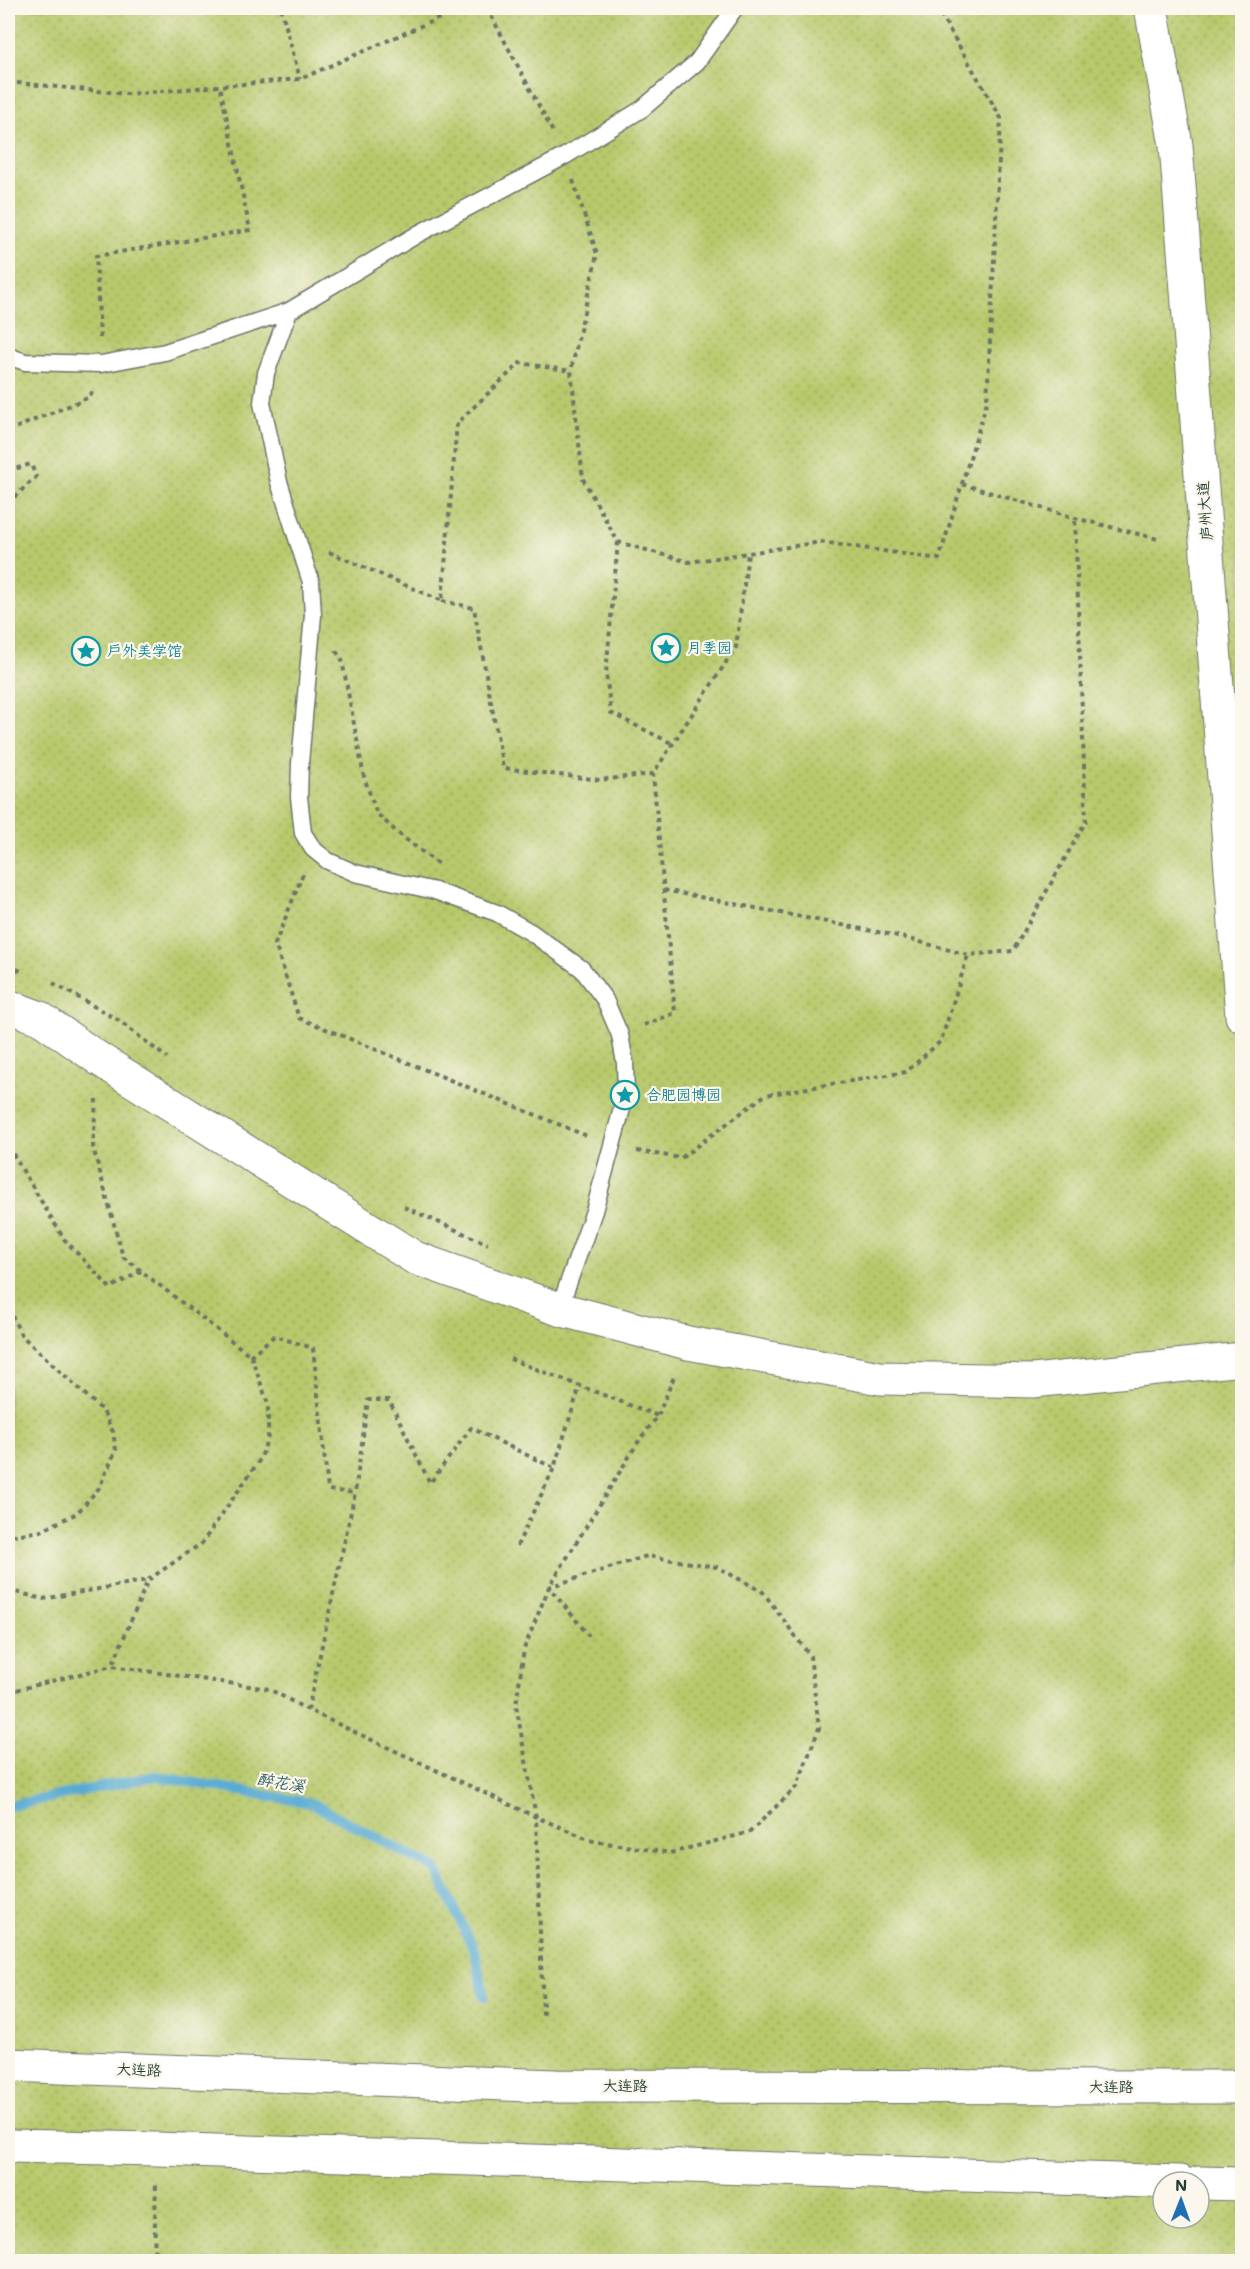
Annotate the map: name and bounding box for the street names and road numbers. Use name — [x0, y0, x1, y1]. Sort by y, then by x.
street label: 庐州大道 — [1192, 480, 1216, 542]
street label: 大连路 — [116, 2058, 162, 2080]
street label: 大连路 — [602, 2075, 648, 2095]
street label: 大连路 — [1088, 2076, 1134, 2096]

